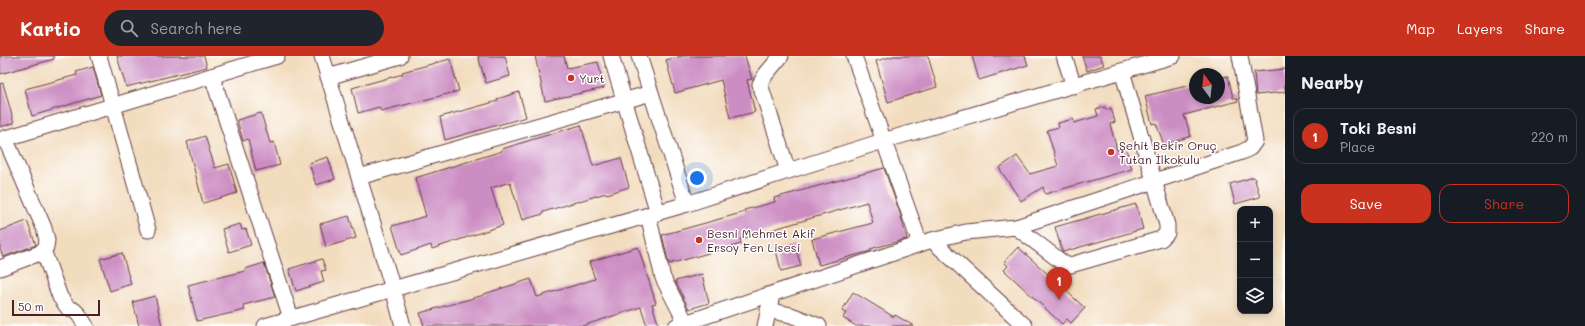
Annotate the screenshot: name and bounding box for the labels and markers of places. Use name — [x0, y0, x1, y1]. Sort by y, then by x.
place label: Yurt — [579, 70, 605, 86]
marker: Yurt — [566, 73, 576, 83]
place label: Şehit Bekir Oruç Tutan İlkokulu — [1119, 137, 1217, 167]
marker: Şehit Bekir Oruç Tutan İlkokulu — [1106, 147, 1116, 157]
place label: Besni Mehmet Akif Ersoy Fen Lisesi — [707, 225, 815, 255]
marker: Besni Mehmet Akif Ersoy Fen Lisesi — [694, 235, 704, 245]
pin: 1 — [1046, 267, 1072, 300]

